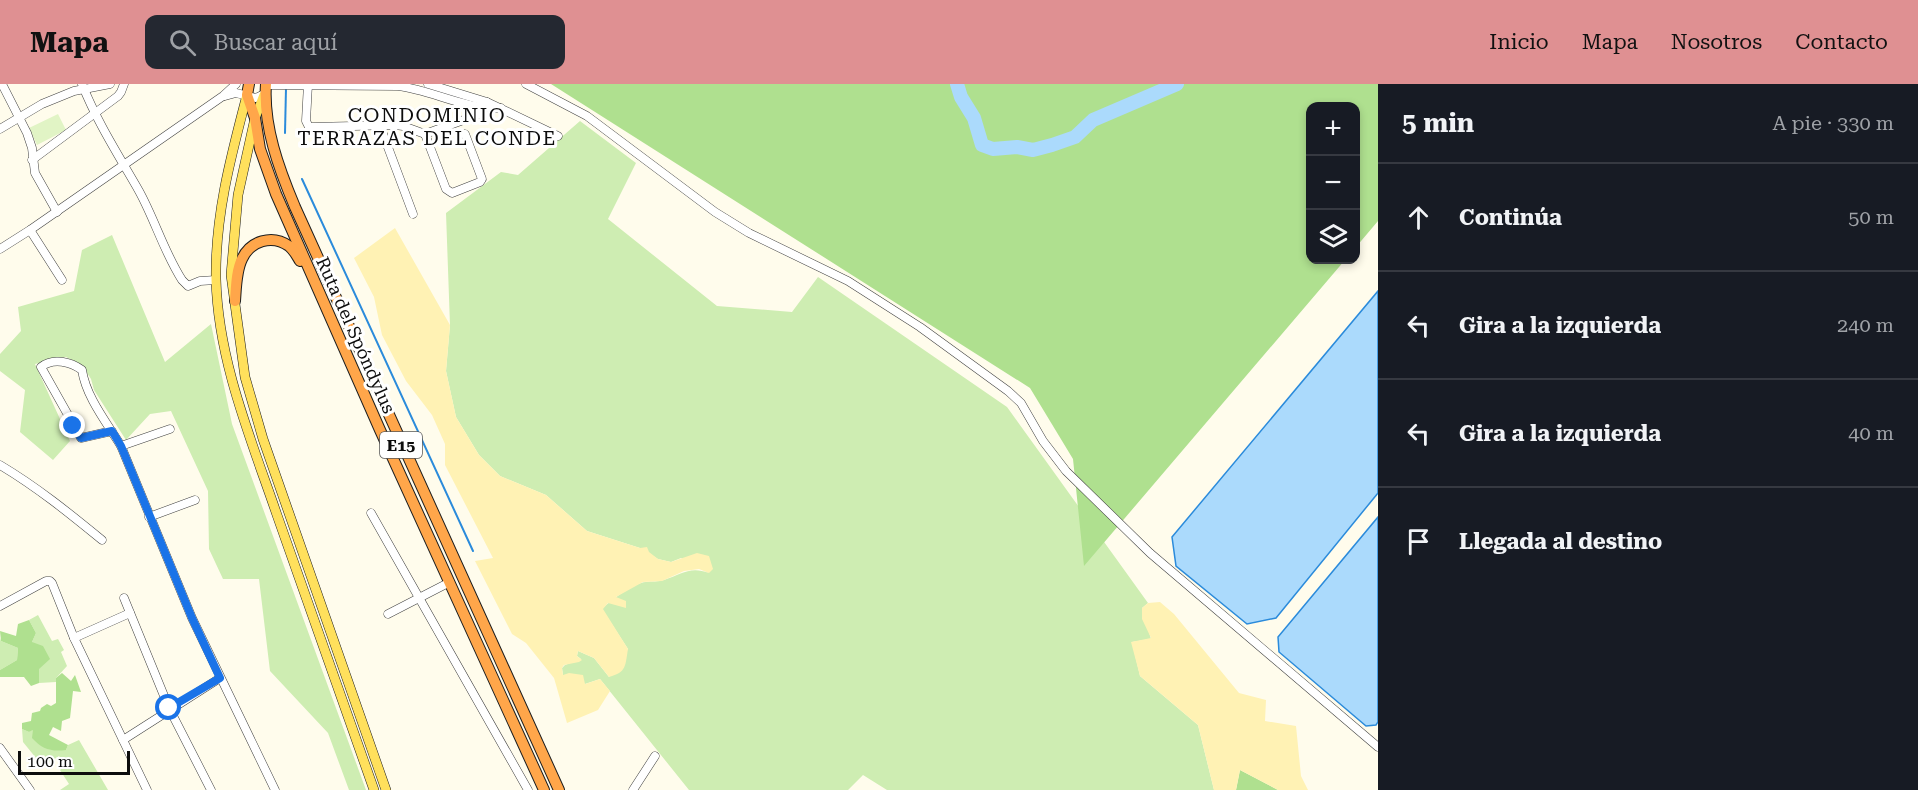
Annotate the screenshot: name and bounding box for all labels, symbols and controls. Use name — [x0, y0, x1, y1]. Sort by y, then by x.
search box — [145, 15, 565, 69]
text: Mapa — [30, 26, 109, 59]
icon: search — [166, 26, 199, 59]
text: Buscar aquí — [214, 30, 338, 55]
text: Inicio — [1489, 30, 1549, 54]
text: Mapa — [1582, 30, 1638, 54]
text: Nosotros — [1671, 30, 1762, 54]
text: Contacto — [1795, 30, 1888, 54]
map controls — [1306, 102, 1360, 264]
button: + — [1306, 102, 1360, 156]
district label: CONDOMINIO TERRAZAS DEL CONDE — [297, 103, 557, 150]
text: 5 min — [1402, 108, 1474, 138]
text: A pie · 330 m — [1772, 111, 1894, 135]
button: − — [1306, 156, 1360, 210]
icon: ahead — [1402, 201, 1435, 234]
text: Continúa — [1459, 205, 1562, 230]
text: 50 m — [1848, 205, 1894, 229]
button: layers — [1306, 210, 1360, 264]
street label: Ruta del Spóndylus — [312, 254, 400, 416]
icon: left — [1402, 309, 1435, 342]
text: Gira a la izquierda — [1459, 313, 1661, 338]
text: 240 m — [1837, 313, 1894, 337]
route end — [59, 412, 85, 438]
icon: left — [1402, 417, 1435, 450]
text: Gira a la izquierda — [1459, 421, 1661, 446]
text: 40 m — [1848, 421, 1894, 445]
road number: E15 — [380, 432, 422, 458]
icon: arrive — [1402, 525, 1435, 558]
text: Llegada al destino — [1459, 529, 1662, 554]
route start — [155, 694, 181, 720]
scale bar — [18, 748, 130, 776]
text: 100 m — [27, 752, 73, 771]

